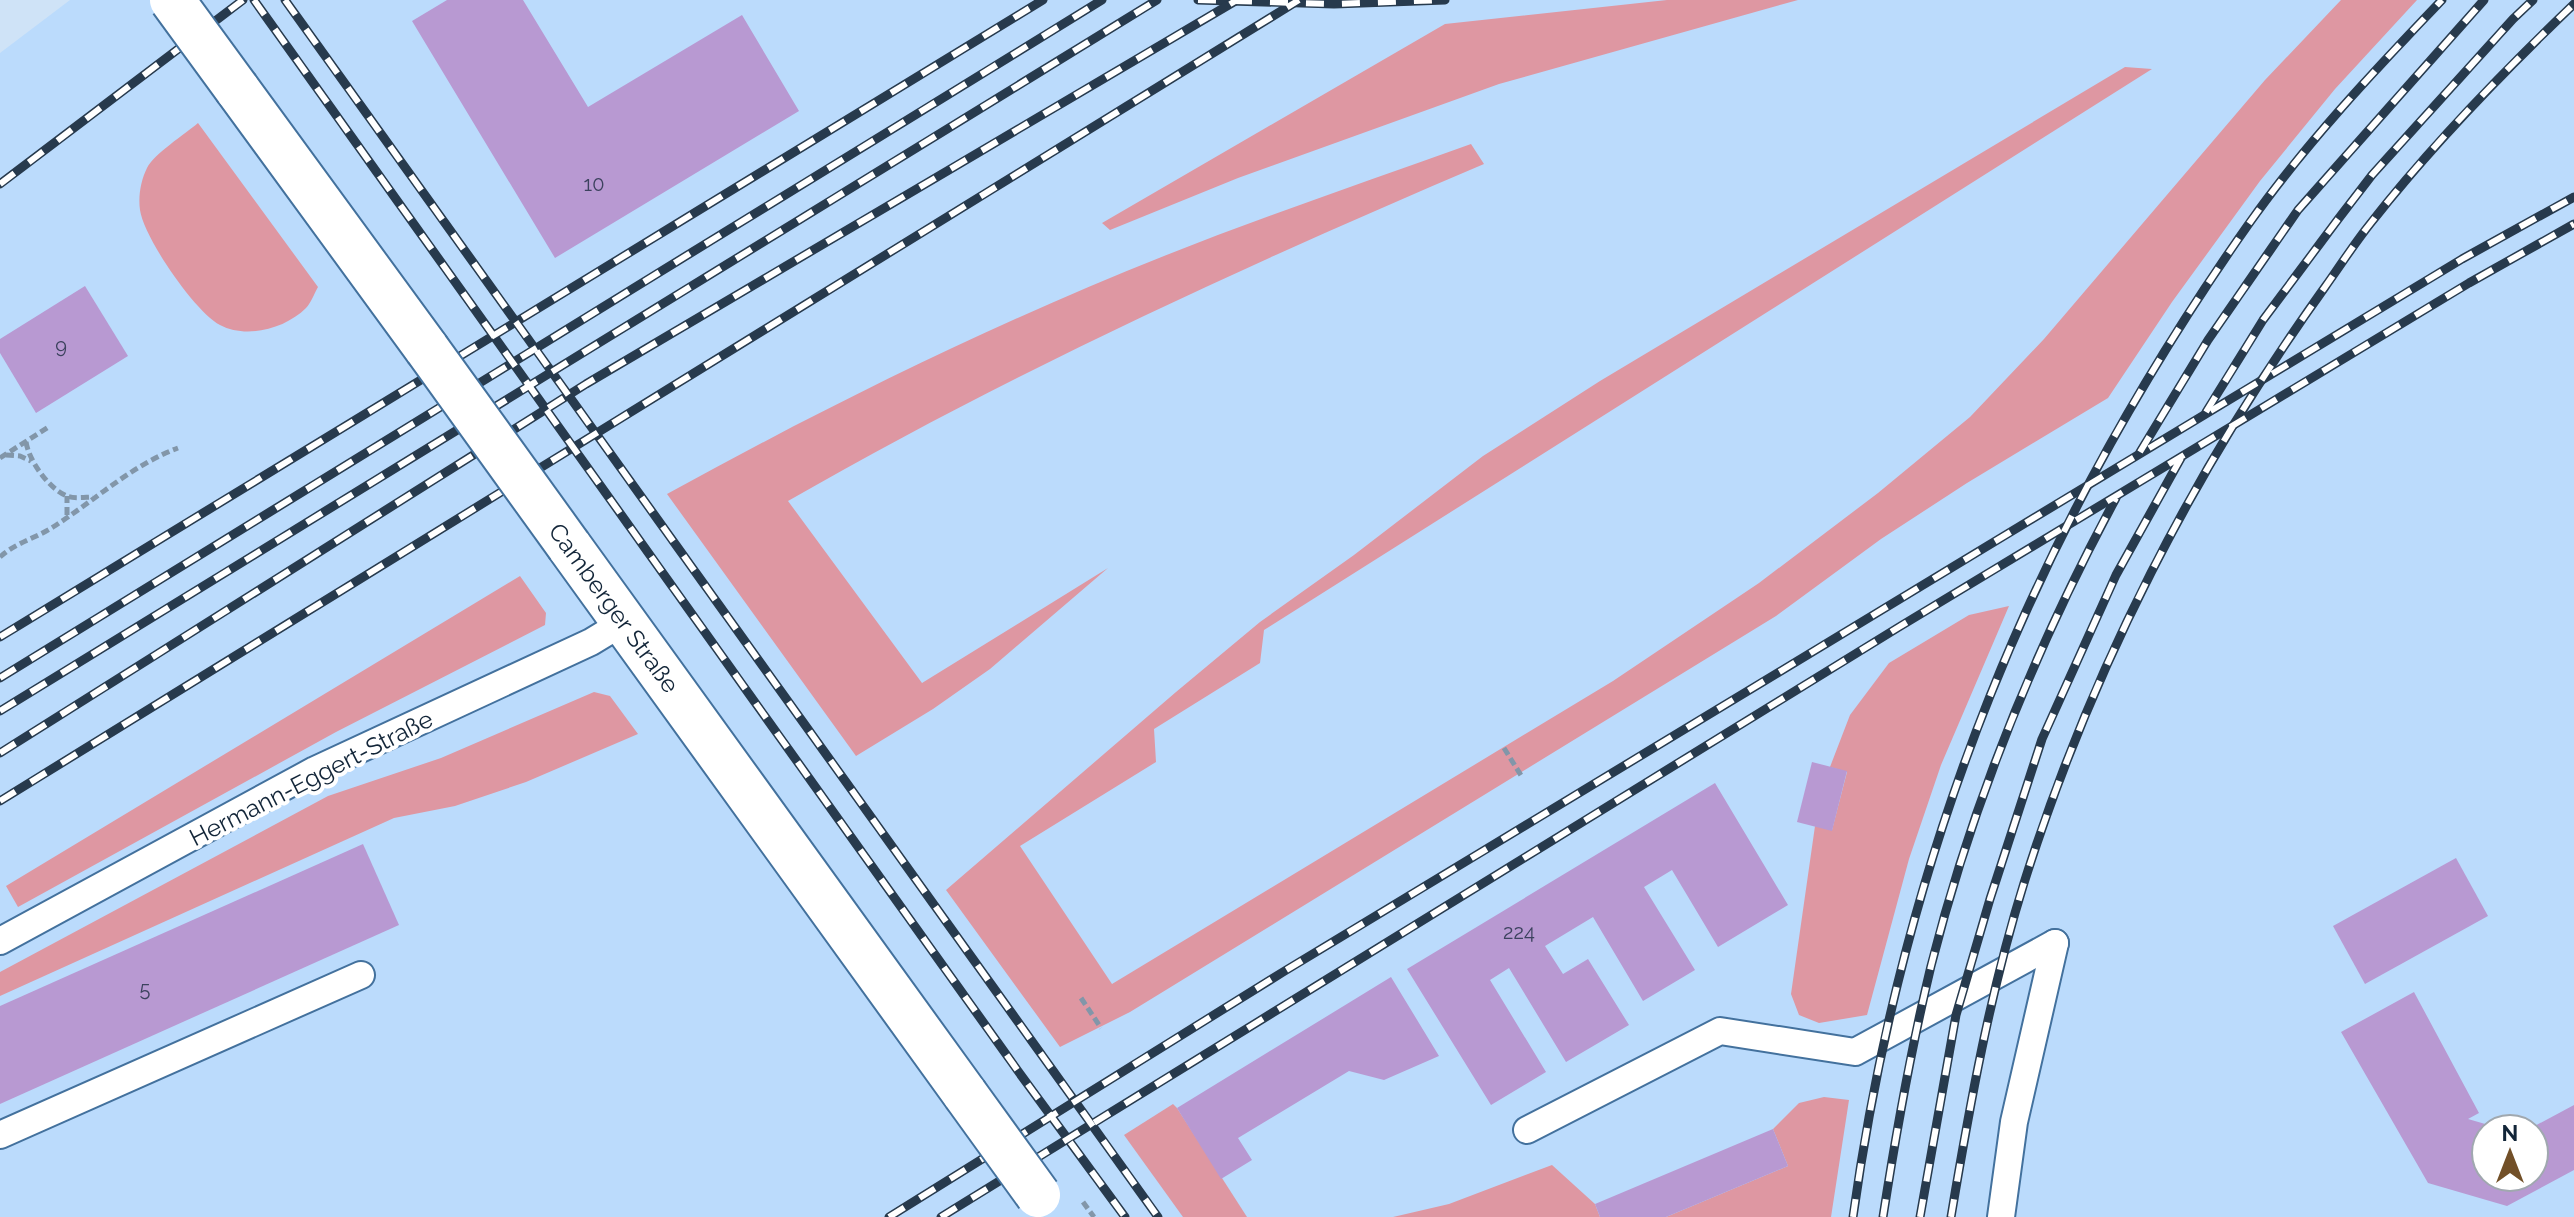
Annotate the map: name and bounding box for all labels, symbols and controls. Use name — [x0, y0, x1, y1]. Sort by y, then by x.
house number: 10 — [584, 172, 604, 196]
house number: 9 — [55, 334, 67, 358]
street label: Camberger Straße — [543, 518, 685, 698]
street label: Hermann-Eggert-Straße — [185, 704, 437, 852]
house number: 224 — [1503, 920, 1535, 944]
house number: 5 — [140, 977, 151, 1001]
north arrow — [2470, 1113, 2550, 1193]
text: N — [2502, 1120, 2518, 1146]

